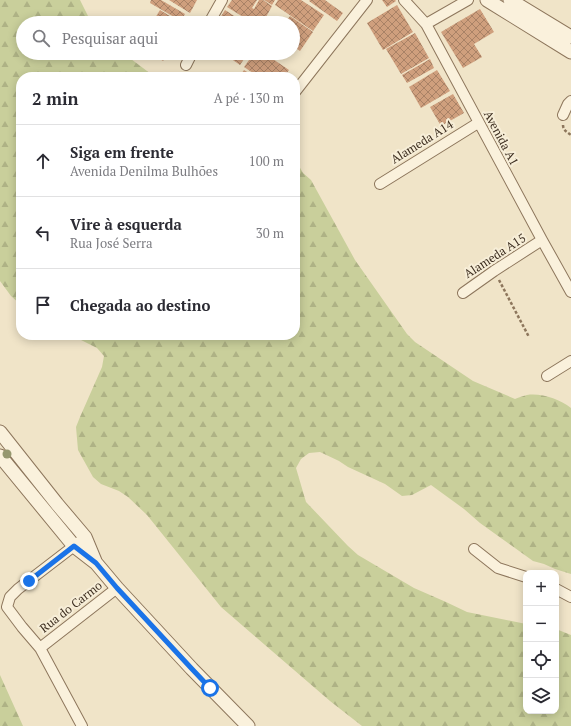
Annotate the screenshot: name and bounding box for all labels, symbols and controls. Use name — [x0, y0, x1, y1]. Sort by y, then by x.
search box — [16, 16, 300, 60]
icon: search — [30, 27, 52, 49]
text: Pesquisar aqui — [62, 28, 158, 48]
text: 2 min — [32, 87, 79, 110]
text: A pé · 130 m — [214, 89, 284, 107]
street label: Avenida A1 — [481, 108, 522, 168]
street label: Alameda A14 — [388, 116, 456, 167]
text: Siga em frente — [70, 142, 174, 162]
icon: ahead — [32, 150, 54, 172]
text: 100 m — [249, 152, 284, 170]
text: Avenida Denilma Bulhões — [70, 162, 218, 180]
text: Vire à esquerda — [70, 214, 182, 234]
icon: left — [32, 222, 54, 244]
text: 30 m — [256, 224, 284, 242]
street label: Alameda A15 — [461, 230, 528, 281]
text: Rua José Serra — [70, 234, 152, 252]
icon: arrive — [32, 294, 54, 316]
text: Chegada ao destino — [70, 295, 210, 315]
map controls — [523, 570, 559, 714]
button: + — [523, 570, 559, 606]
route end — [20, 572, 38, 590]
street label: Rua do Carmo — [36, 577, 105, 636]
button: − — [523, 606, 559, 642]
button: locate — [523, 642, 559, 678]
button: layers — [523, 678, 559, 714]
route start — [201, 679, 219, 697]

